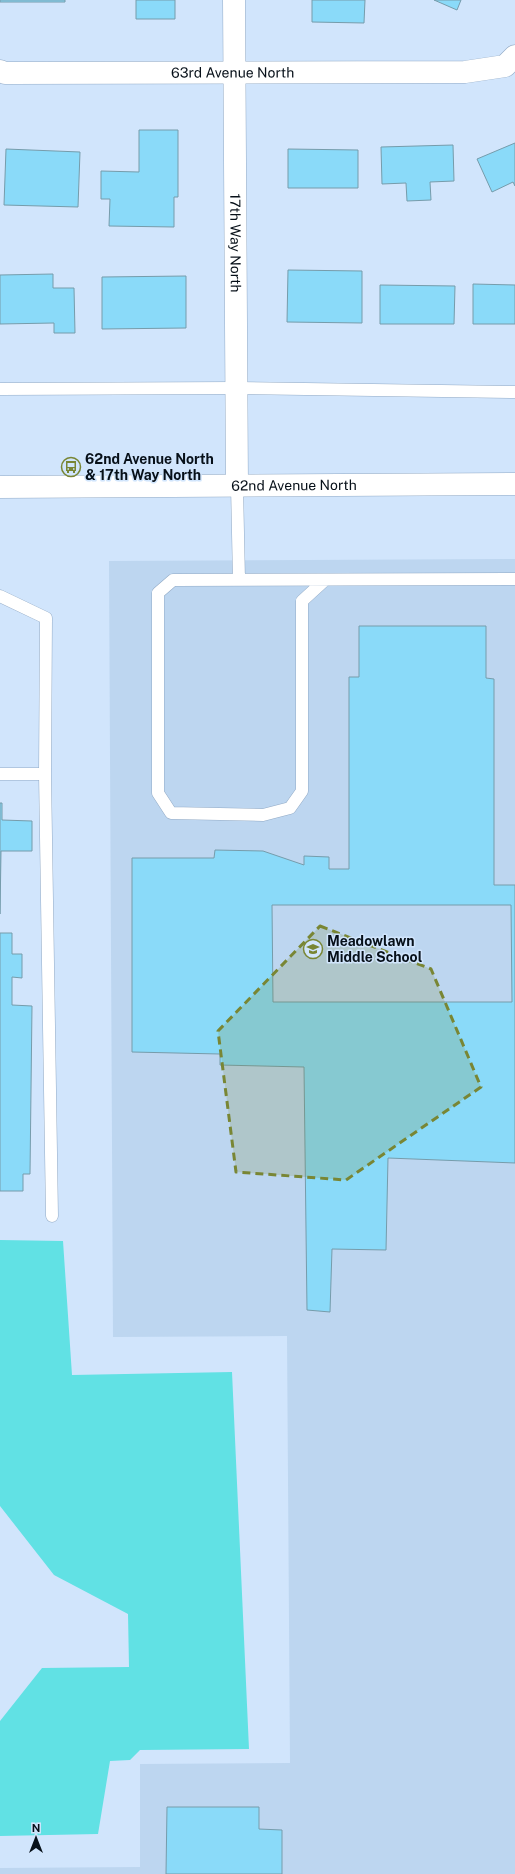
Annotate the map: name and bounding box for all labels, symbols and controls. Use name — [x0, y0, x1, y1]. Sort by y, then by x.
street label: 63rd Avenue North — [171, 64, 294, 81]
street label: 17th Way North — [227, 193, 244, 293]
place label: 62nd Avenue North & 17th Way North — [85, 451, 214, 483]
bus stop icon: 62nd Avenue North & 17th Way North — [60, 456, 82, 478]
street label: 62nd Avenue North — [231, 477, 357, 494]
place label: Meadowlawn Middle School — [327, 933, 423, 965]
school or university icon: Meadowlawn Middle School — [302, 938, 324, 960]
north arrow — [16, 1818, 56, 1858]
text: N — [32, 1822, 40, 1834]

